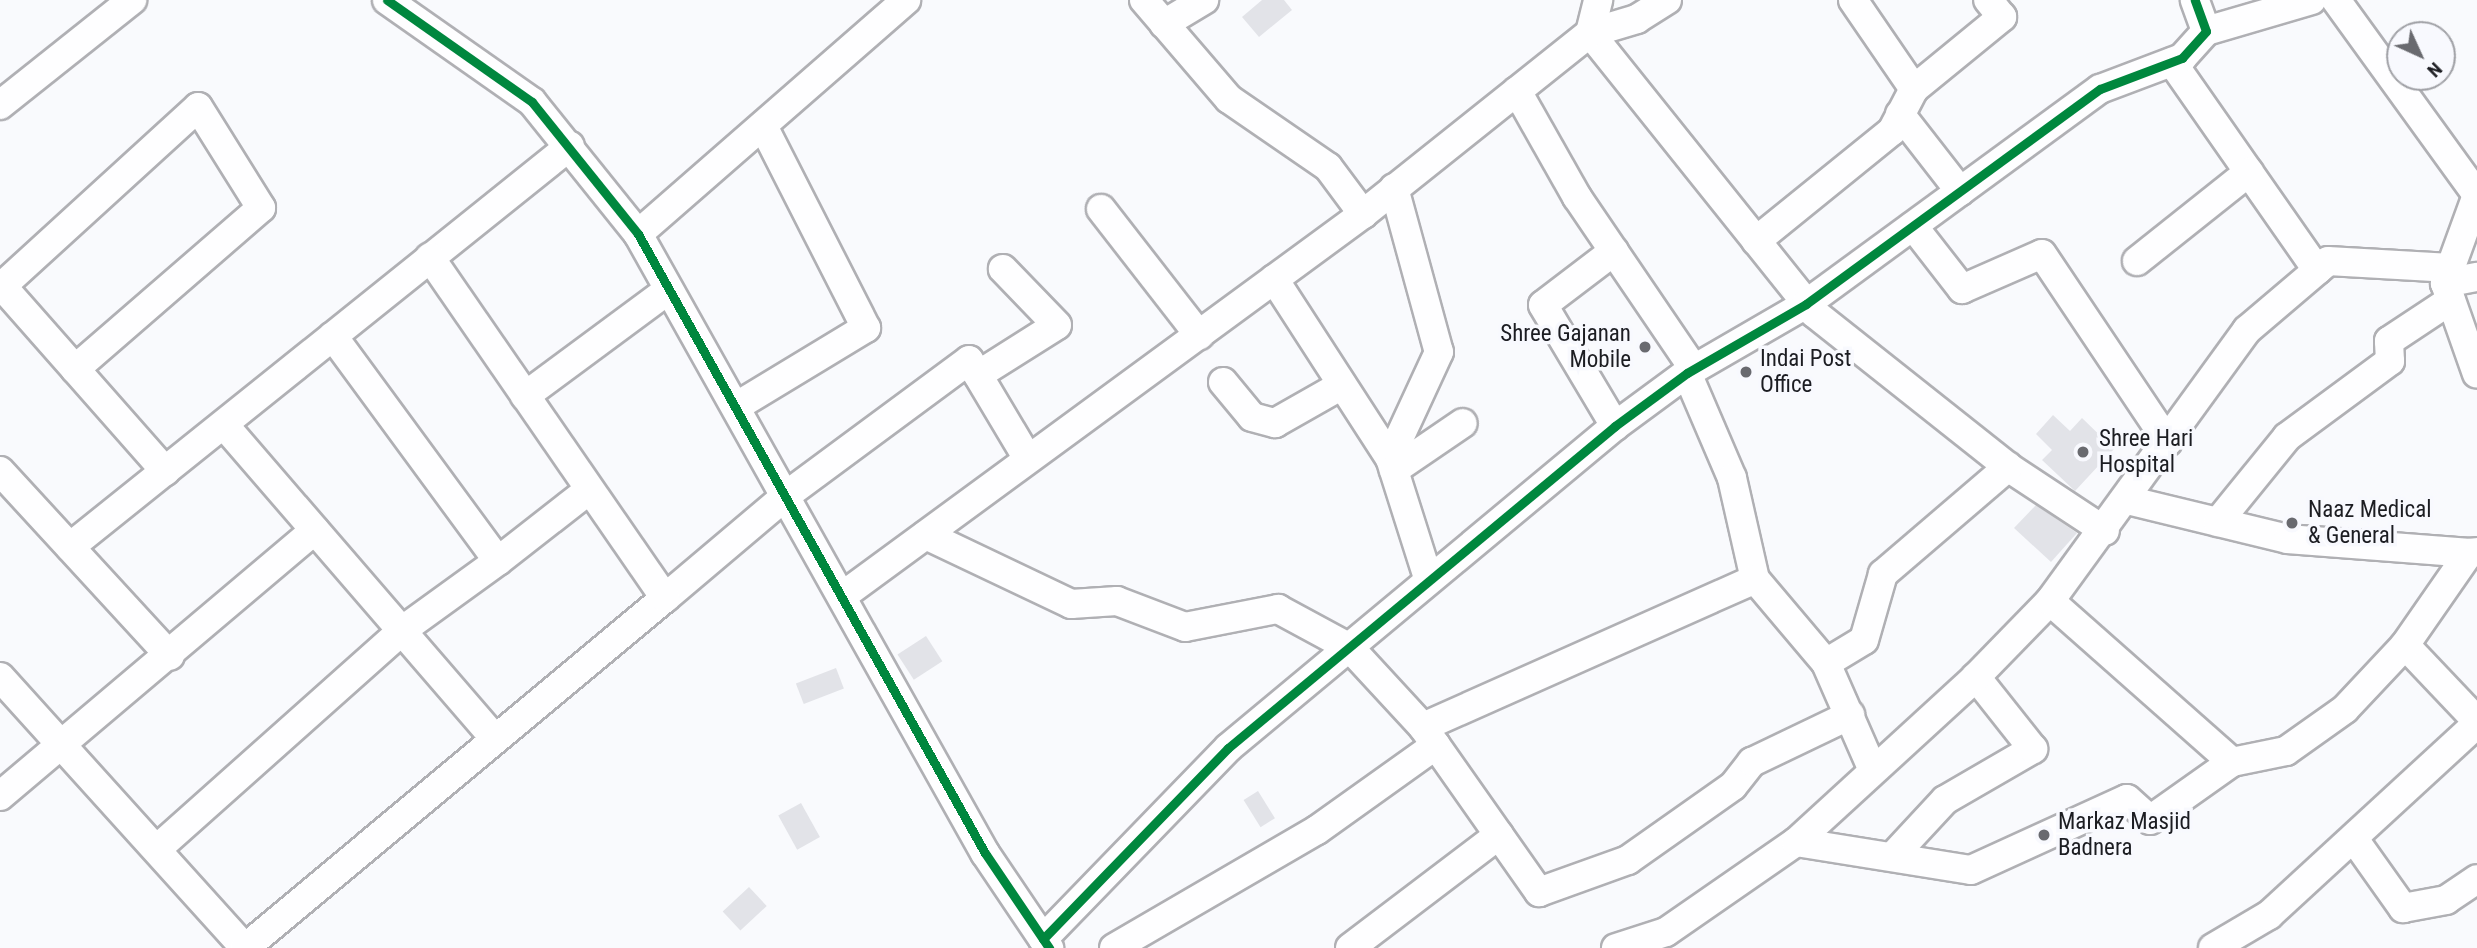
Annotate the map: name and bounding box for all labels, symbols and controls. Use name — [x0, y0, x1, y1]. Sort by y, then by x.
north arrow — [2386, 21, 2456, 91]
text: N — [2423, 58, 2447, 82]
place label: Shree Gajanan Mobile — [1500, 320, 1631, 374]
marker: Shree Gajanan Mobile — [1637, 339, 1653, 355]
place label: Indai Post Office — [1760, 345, 1851, 399]
marker: Indai Post Office — [1738, 364, 1754, 380]
place label: Shree Hari Hospital — [2099, 425, 2193, 479]
marker: Shree Hari Hospital — [2073, 442, 2093, 462]
place label: Naaz Medical & General — [2308, 496, 2431, 550]
marker: Naaz Medical & General — [2282, 513, 2302, 533]
place label: Markaz Masjid Badnera — [2058, 808, 2191, 862]
marker: Markaz Masjid Badnera — [2036, 827, 2052, 843]

